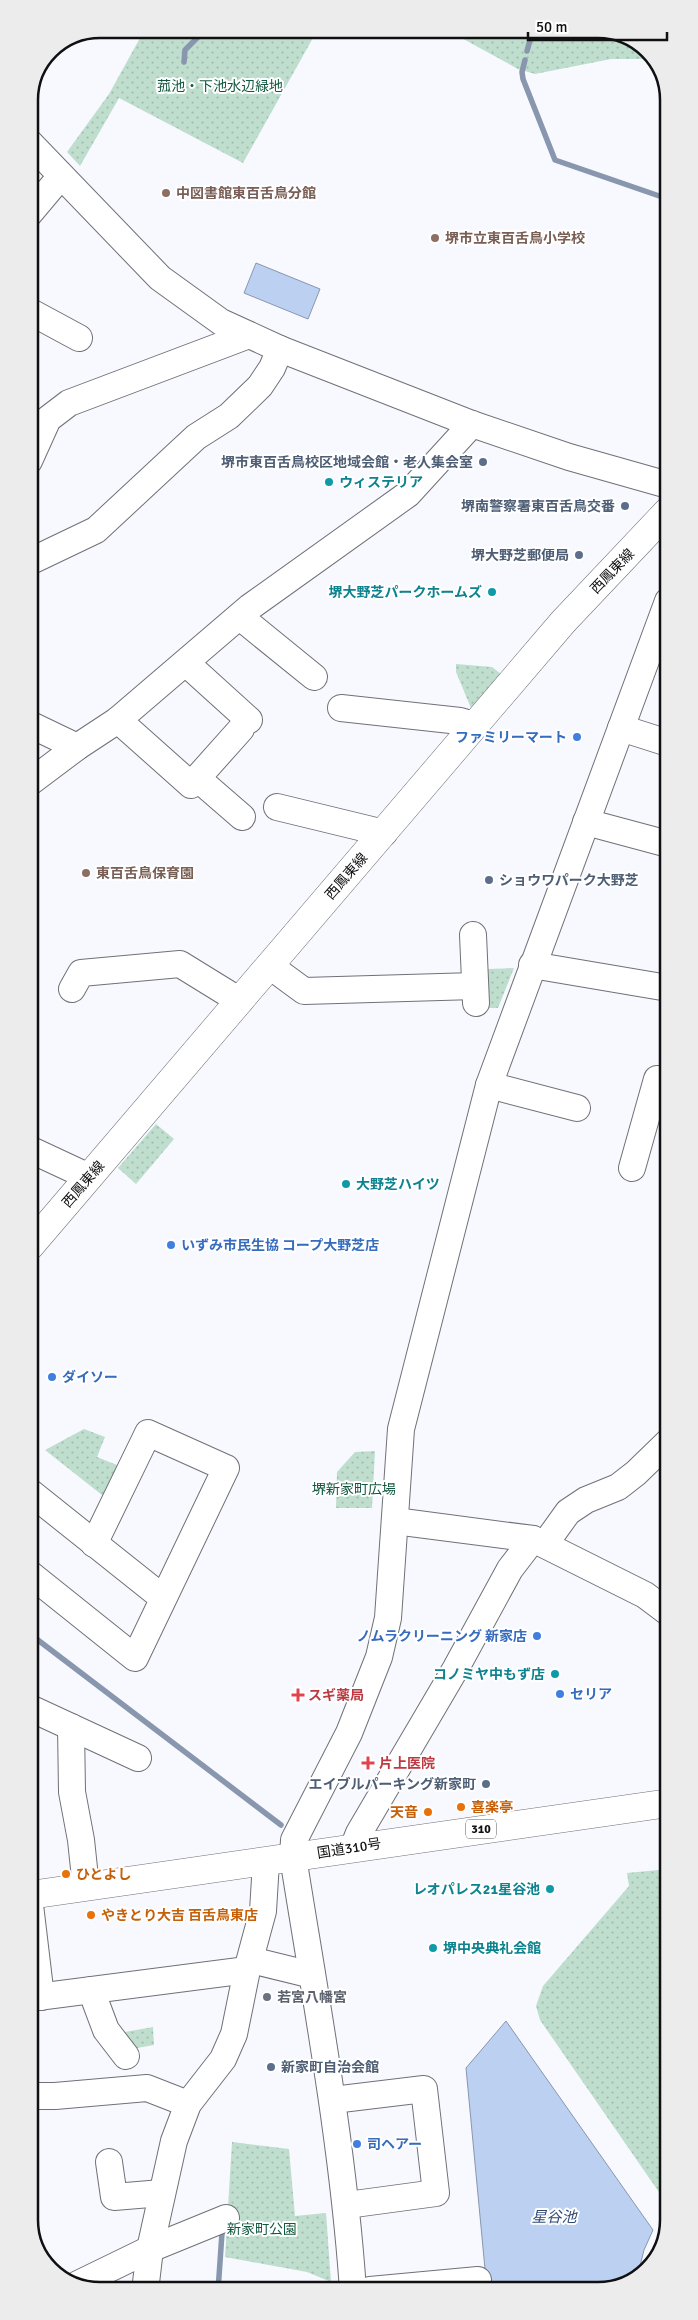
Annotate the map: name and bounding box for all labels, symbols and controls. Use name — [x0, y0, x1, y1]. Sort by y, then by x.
scale bar — [528, 10, 667, 42]
text: 50 m — [536, 18, 567, 36]
park label: 菰池・下池水辺緑地 — [157, 78, 283, 95]
place label: 中図書館東百舌鳥分館 — [176, 185, 316, 202]
marker: 中図書館東百舌鳥分館 — [160, 187, 172, 199]
place label: 堺市立東百舌鳥小学校 — [445, 230, 585, 247]
marker: 堺市立東百舌鳥小学校 — [429, 232, 441, 244]
place label: 堺市東百舌鳥校区地域会館・老人集会室 — [221, 454, 473, 471]
marker: 堺市東百舌鳥校区地域会館・老人集会室 — [477, 456, 489, 468]
place label: ウィステリア — [339, 474, 423, 491]
marker: ウィステリア — [323, 476, 335, 488]
place label: 堺南警察署東百舌鳥交番 — [461, 498, 615, 515]
marker: 堺南警察署東百舌鳥交番 — [619, 500, 631, 512]
street label: 西鳳東線 — [587, 545, 638, 597]
place label: 堺大野芝郵便局 — [471, 547, 569, 564]
marker: 堺大野芝郵便局 — [573, 549, 585, 561]
place label: 堺大野芝パークホームズ — [328, 584, 482, 601]
marker: 堺大野芝パークホームズ — [486, 586, 498, 598]
place label: ファミリーマート — [455, 729, 567, 746]
marker: ファミリーマート — [571, 731, 583, 743]
street label: 西鳳東線 — [322, 850, 371, 903]
place label: 東百舌鳥保育園 — [96, 865, 194, 882]
marker: 東百舌鳥保育園 — [80, 867, 92, 879]
place label: ショウワパーク大野芝 — [499, 872, 639, 889]
marker: ショウワパーク大野芝 — [483, 874, 495, 886]
street label: 西鳳東線 — [59, 1158, 108, 1211]
place label: 大野芝ハイツ — [356, 1176, 440, 1193]
marker: 大野芝ハイツ — [340, 1178, 352, 1190]
place label: いずみ市民生協 コープ大野芝店 — [181, 1237, 379, 1254]
marker: いずみ市民生協 コープ大野芝店 — [165, 1239, 177, 1251]
place label: ダイソー — [62, 1369, 118, 1386]
marker: ダイソー — [46, 1371, 58, 1383]
park label: 堺新家町広場 — [312, 1481, 396, 1498]
place label: ノムラクリーニング 新家店 — [357, 1628, 527, 1645]
marker: ノムラクリーニング 新家店 — [531, 1630, 543, 1642]
place label: コノミヤ中もず店 — [433, 1666, 545, 1683]
marker: コノミヤ中もず店 — [549, 1668, 561, 1680]
place label: セリア — [570, 1686, 612, 1703]
place label: スギ薬局 — [308, 1687, 364, 1704]
marker: セリア — [554, 1688, 566, 1700]
marker: スギ薬局 — [292, 1689, 304, 1701]
place label: 片上医院 — [379, 1755, 435, 1772]
marker: 片上医院 — [361, 1756, 375, 1770]
place label: エイブルパーキング新家町 — [308, 1776, 476, 1793]
marker: エイブルパーキング新家町 — [480, 1778, 492, 1790]
place label: 喜楽亭 — [471, 1799, 513, 1816]
marker: 喜楽亭 — [455, 1801, 467, 1813]
place label: 天音 — [390, 1804, 418, 1821]
marker: 天音 — [422, 1806, 434, 1818]
road number: 310 — [466, 1820, 496, 1838]
street label: 国道310号 — [316, 1835, 382, 1862]
place label: ひとよし — [76, 1866, 132, 1883]
marker: ひとよし — [60, 1868, 72, 1880]
place label: レオパレス21星谷池 — [413, 1881, 540, 1898]
marker: レオパレス21星谷池 — [544, 1883, 556, 1895]
place label: やきとり大吉 百舌鳥東店 — [101, 1907, 258, 1924]
marker: やきとり大吉 百舌鳥東店 — [85, 1909, 97, 1921]
place label: 堺中央典礼会館 — [443, 1940, 541, 1957]
marker: 堺中央典礼会館 — [427, 1942, 439, 1954]
place label: 若宮八幡宮 — [277, 1989, 347, 2006]
marker: 若宮八幡宮 — [261, 1991, 273, 2003]
place label: 新家町自治会館 — [281, 2059, 379, 2076]
marker: 新家町自治会館 — [265, 2061, 277, 2073]
place label: 司ヘアー — [367, 2136, 422, 2153]
marker: 司ヘアー — [351, 2138, 363, 2150]
water label: 星谷池 — [531, 2208, 578, 2226]
park label: 新家町公園 — [227, 2221, 297, 2238]

